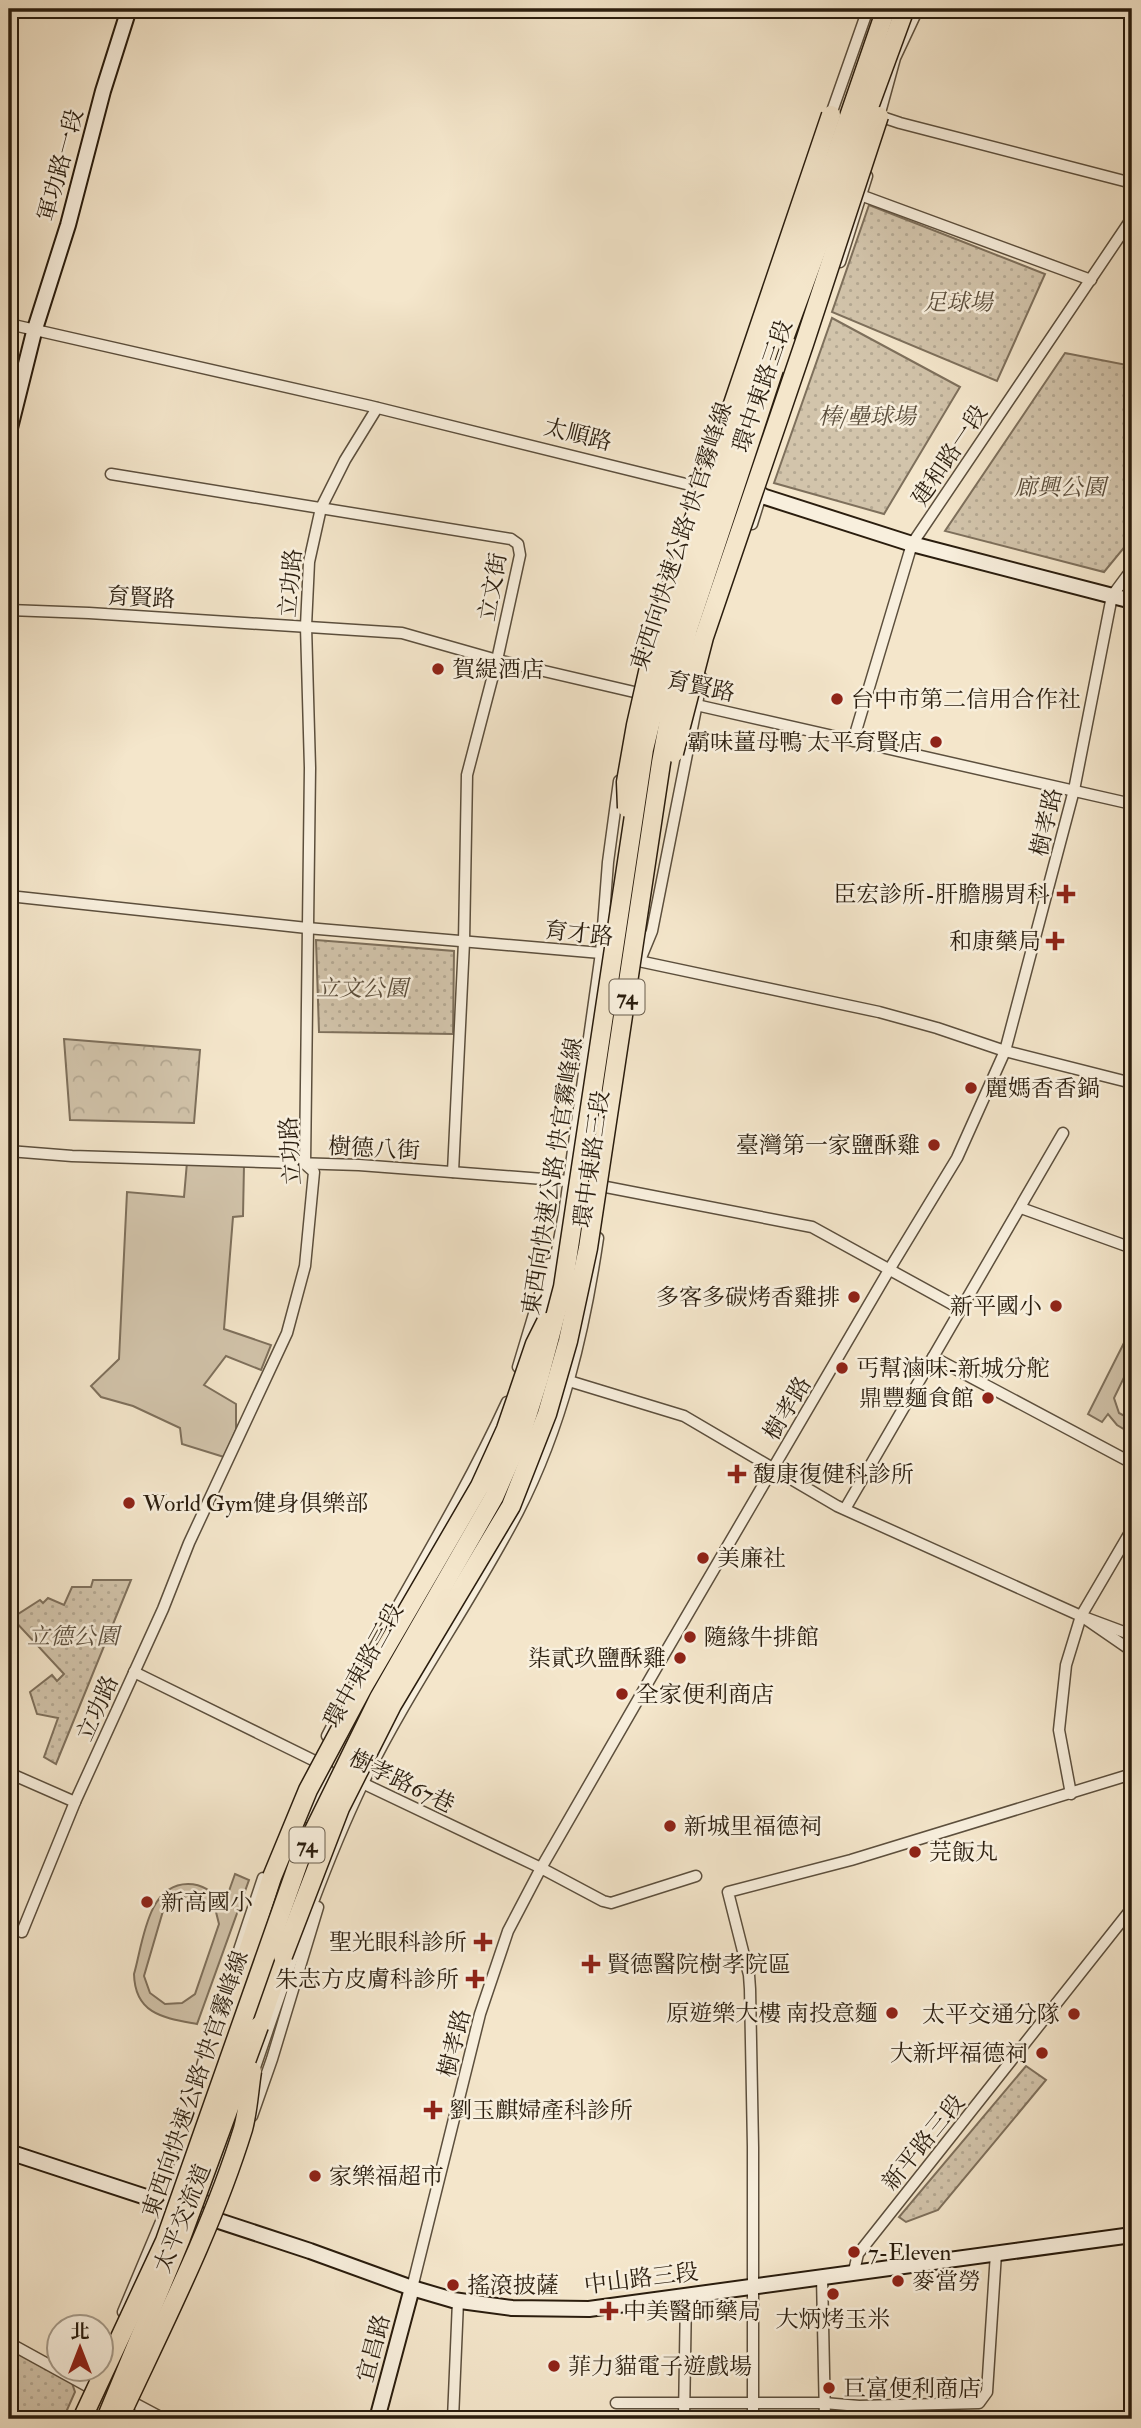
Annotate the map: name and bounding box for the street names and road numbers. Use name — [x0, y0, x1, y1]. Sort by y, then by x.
street label: 軍功路一段 — [32, 106, 89, 224]
street label: 環中東路三段 — [726, 316, 799, 456]
street label: 東西向快速公路 快官霧峰線 — [624, 398, 739, 674]
street label: 建和路一段 — [905, 400, 994, 511]
street label: 太順路 — [541, 412, 615, 457]
street label: 立功路 — [273, 547, 308, 619]
street label: 立文街 — [472, 551, 513, 624]
street label: 育賢路 — [106, 581, 176, 614]
street label: 育賢路 — [664, 665, 738, 708]
street label: 樹孝路 — [1025, 785, 1068, 859]
street label: 育才路 — [543, 915, 615, 952]
road number: 74 — [610, 979, 644, 1014]
street label: 東西向快速公路 快官霧峰線 — [516, 1035, 589, 1317]
street label: 環中東路三段 — [568, 1089, 615, 1229]
street label: 立功路 — [274, 1116, 307, 1186]
street label: 樹德八街 — [327, 1132, 421, 1165]
street label: 樹孝路 — [757, 1371, 818, 1445]
street label: 環中東路三段 — [317, 1598, 410, 1733]
street label: 立功路 — [70, 1671, 125, 1746]
street label: 樹孝路67巷 — [344, 1743, 459, 1820]
road number: 74 — [290, 1828, 324, 1862]
street label: 東西向快速公路 快官霧峰線 — [136, 1947, 255, 2222]
street label: 樹孝路 — [432, 2006, 477, 2080]
street label: 新平路三段 — [876, 2089, 971, 2196]
street label: 太平交流道 — [147, 2159, 217, 2277]
street label: 中山路三段 — [582, 2257, 700, 2300]
street label: 宜昌路 — [351, 2311, 396, 2385]

